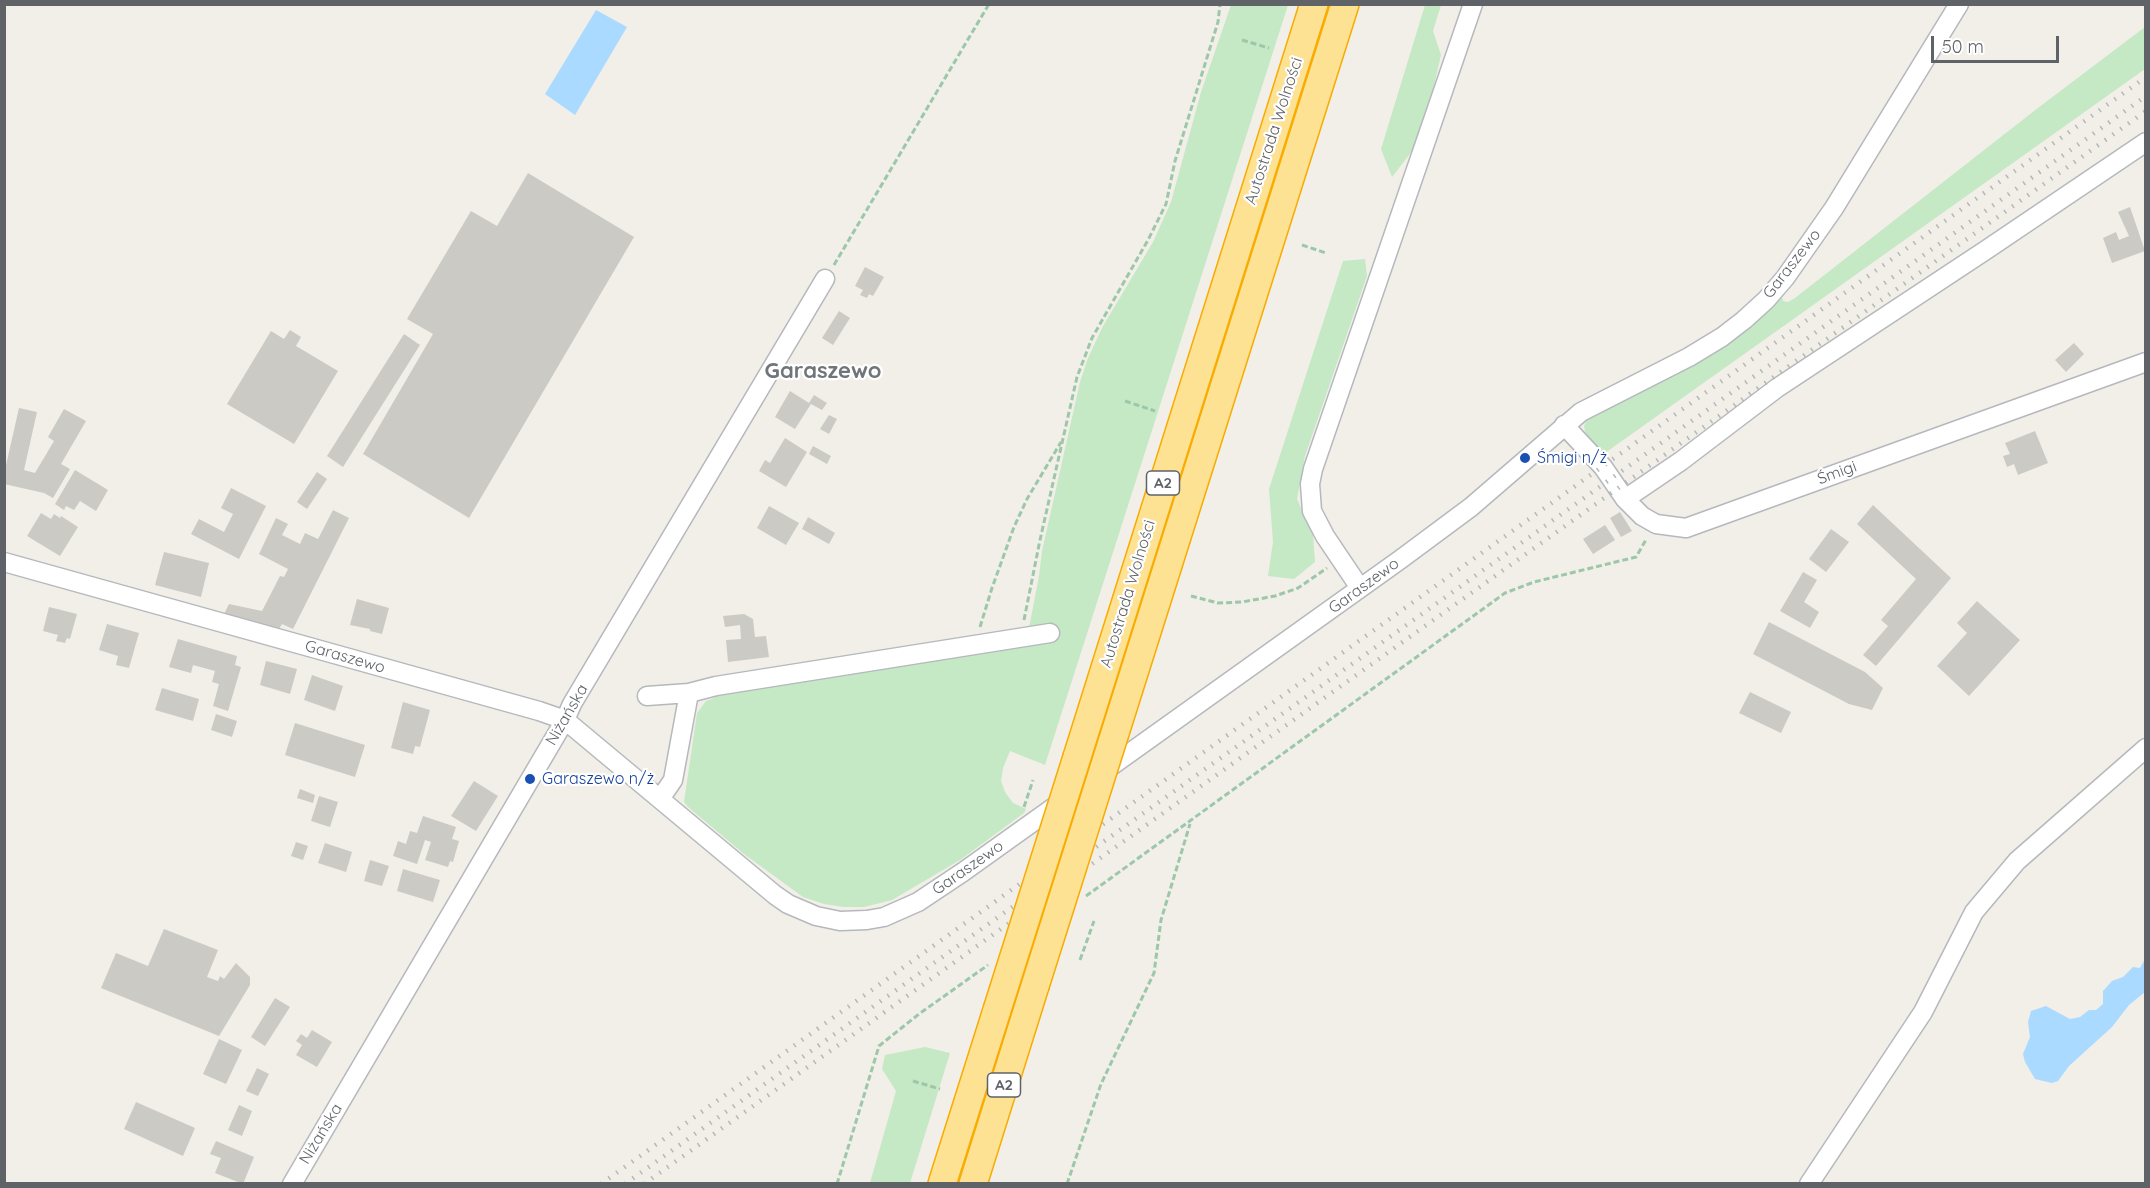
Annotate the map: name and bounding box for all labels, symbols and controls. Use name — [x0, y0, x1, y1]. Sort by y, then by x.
scale bar — [1934, 24, 2062, 62]
text: 50 m — [1942, 35, 1984, 58]
street label: Autostrada Wolności — [1241, 55, 1307, 207]
street label: Garaszewo — [1759, 226, 1825, 302]
district label: Garaszewo — [764, 358, 882, 384]
place label: Śmigi n/ż — [1537, 448, 1607, 468]
marker: Śmigi n/ż — [1518, 451, 1532, 465]
street label: Śmigi — [1815, 457, 1859, 489]
road number: A2 — [1146, 471, 1180, 495]
street label: Autostrada Wolności — [1096, 518, 1160, 670]
street label: Garaszewo — [1325, 554, 1403, 618]
street label: Garaszewo — [303, 636, 387, 678]
street label: Niżańska — [542, 681, 592, 749]
place label: Garaszewo n/ż — [542, 769, 654, 789]
marker: Garaszewo n/ż — [523, 772, 537, 786]
street label: Garaszewo — [929, 836, 1007, 900]
road number: A2 — [988, 1073, 1020, 1097]
street label: Niżańska — [295, 1100, 347, 1168]

